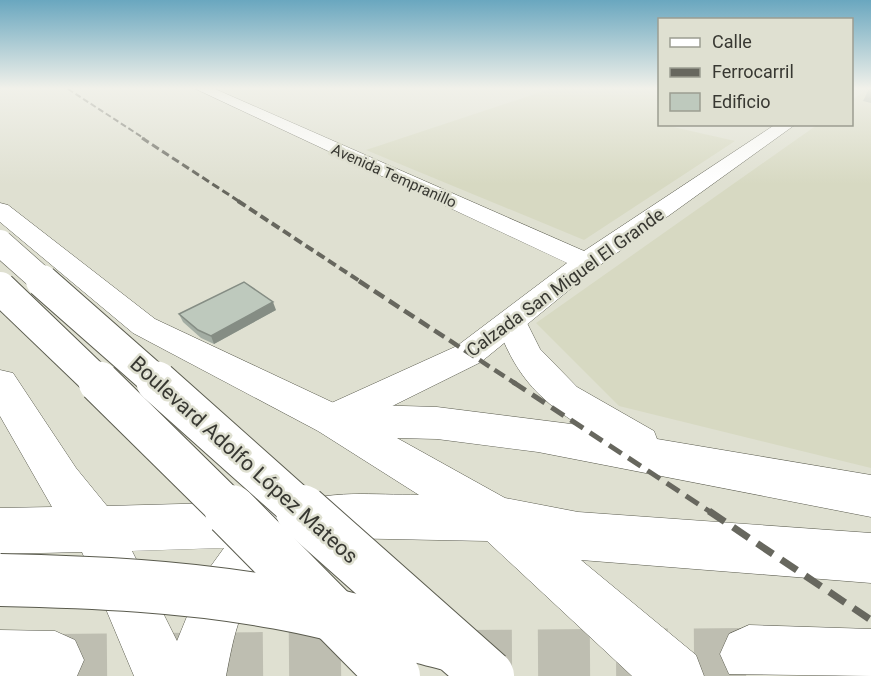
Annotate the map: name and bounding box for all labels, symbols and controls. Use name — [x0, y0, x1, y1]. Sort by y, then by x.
legend — [658, 18, 853, 126]
text: Calle — [712, 31, 752, 52]
text: Ferrocarril — [712, 61, 794, 82]
text: Edificio — [712, 91, 771, 112]
street label: Avenida Tempranillo — [329, 140, 459, 212]
street label: Calzada San Miguel El Grande — [462, 203, 668, 361]
street label: Boulevard Adolfo López Mateos — [125, 351, 363, 569]

